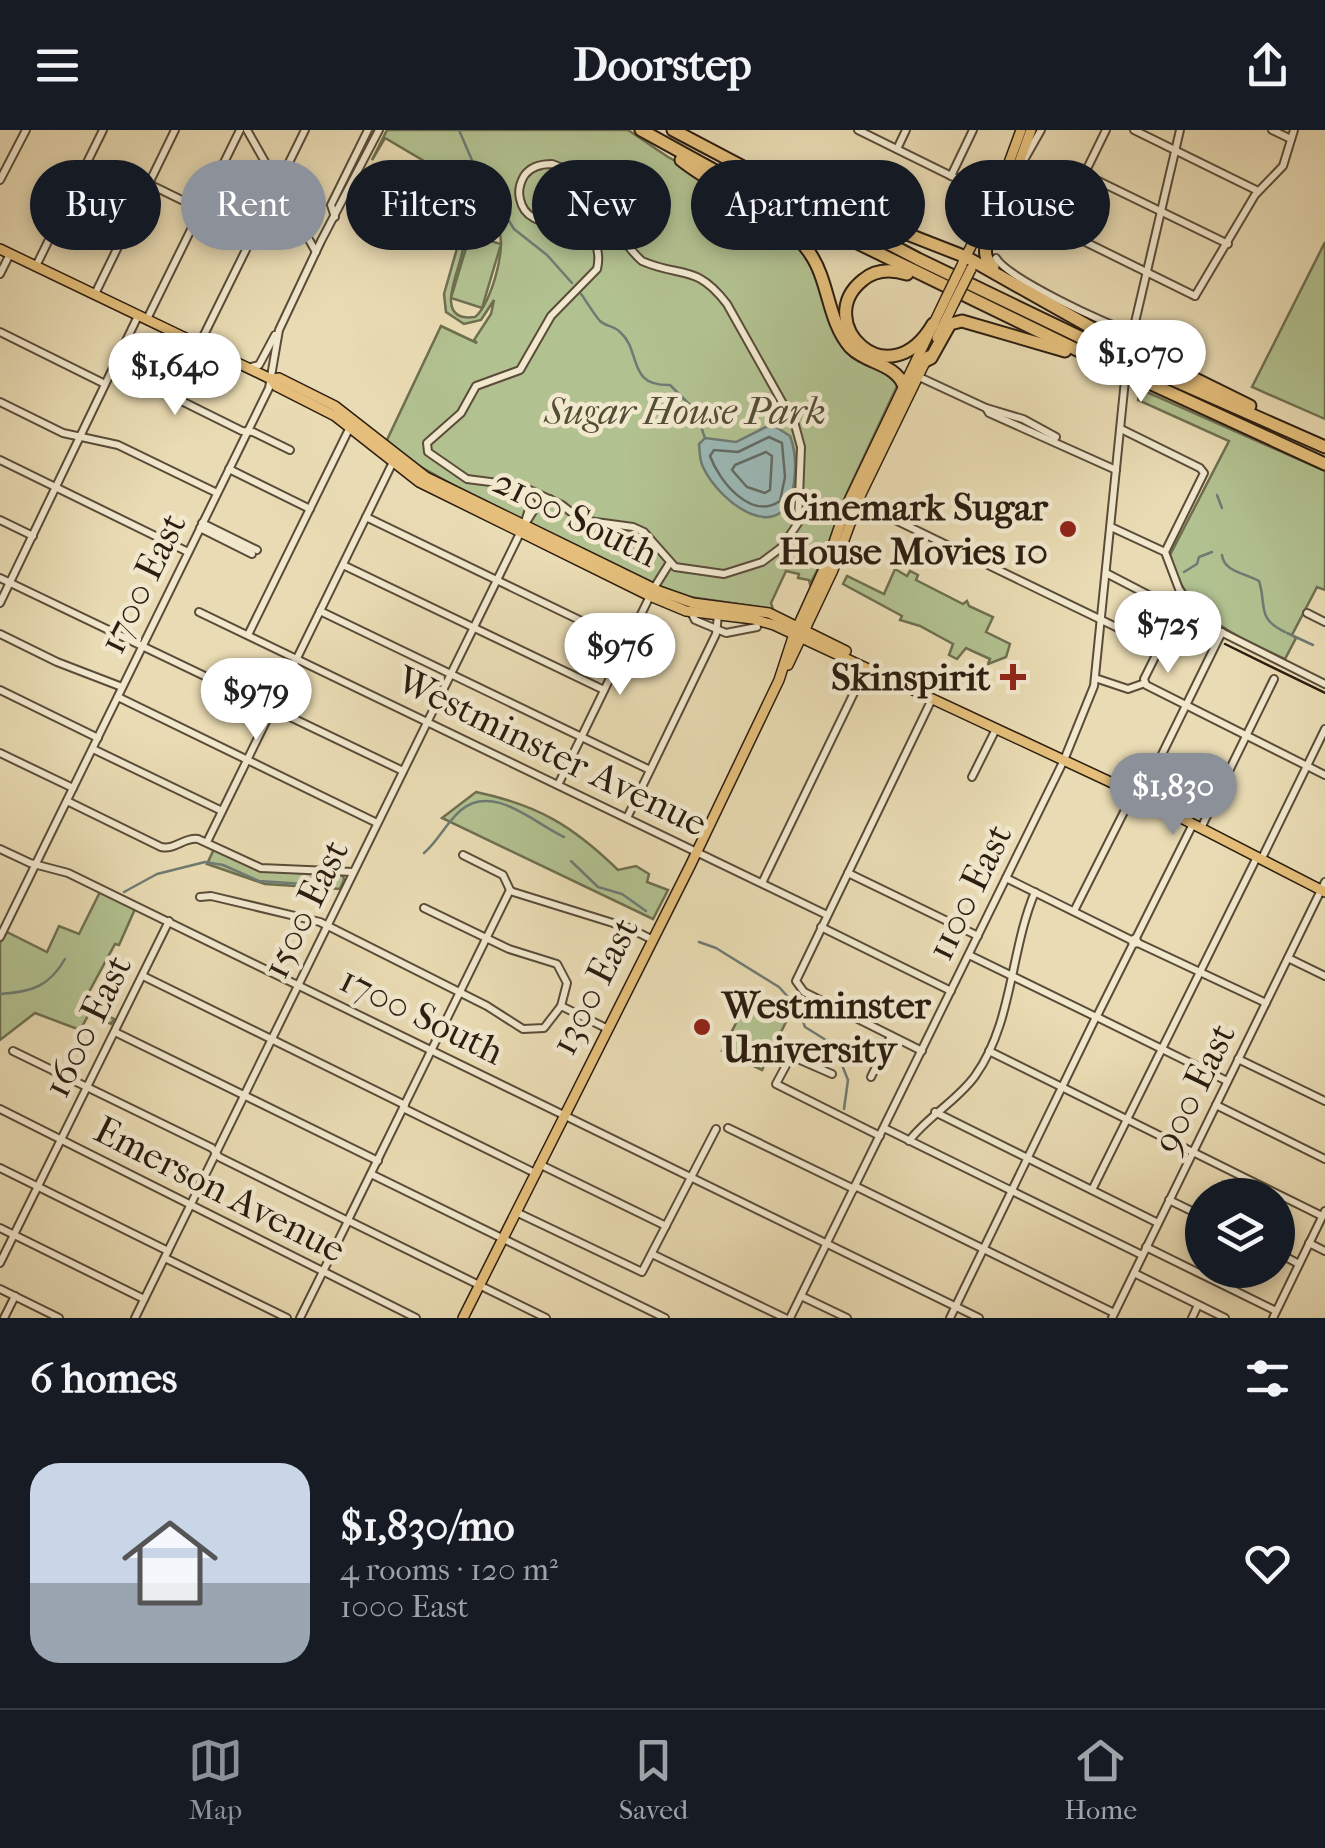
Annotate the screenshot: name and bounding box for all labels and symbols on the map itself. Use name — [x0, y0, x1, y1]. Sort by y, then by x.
pin: $1,070 — [1060, 320, 1222, 405]
pin: $1,640 — [94, 333, 256, 418]
park label: Sugar House Park — [543, 389, 826, 434]
street label: 2100 South — [486, 458, 666, 577]
place label: Cinemark Sugar House Movies 10 — [779, 485, 1049, 574]
street label: 1700 East — [89, 505, 196, 661]
marker: Cinemark Sugar House Movies 10 — [1057, 518, 1079, 540]
pin: $725 — [1109, 591, 1227, 676]
pin: $976 — [561, 613, 679, 698]
place label: Skinspirit — [831, 655, 990, 700]
street label: Westminster Avenue — [388, 656, 714, 846]
pin: $979 — [197, 658, 315, 743]
marker: Skinspirit — [1000, 664, 1026, 690]
pin: $1,830 — [1092, 753, 1254, 838]
street label: 1100 East — [917, 817, 1022, 967]
street label: 1500 East — [253, 832, 358, 986]
street label: 1300 East — [541, 910, 648, 1062]
street label: 1600 East — [34, 947, 141, 1105]
street label: 1700 South — [333, 956, 511, 1074]
place label: Westminster University — [720, 983, 931, 1072]
marker: Westminster University — [691, 1016, 713, 1038]
street label: 900 East — [1144, 1016, 1245, 1160]
street label: Emerson Avenue — [87, 1107, 353, 1272]

